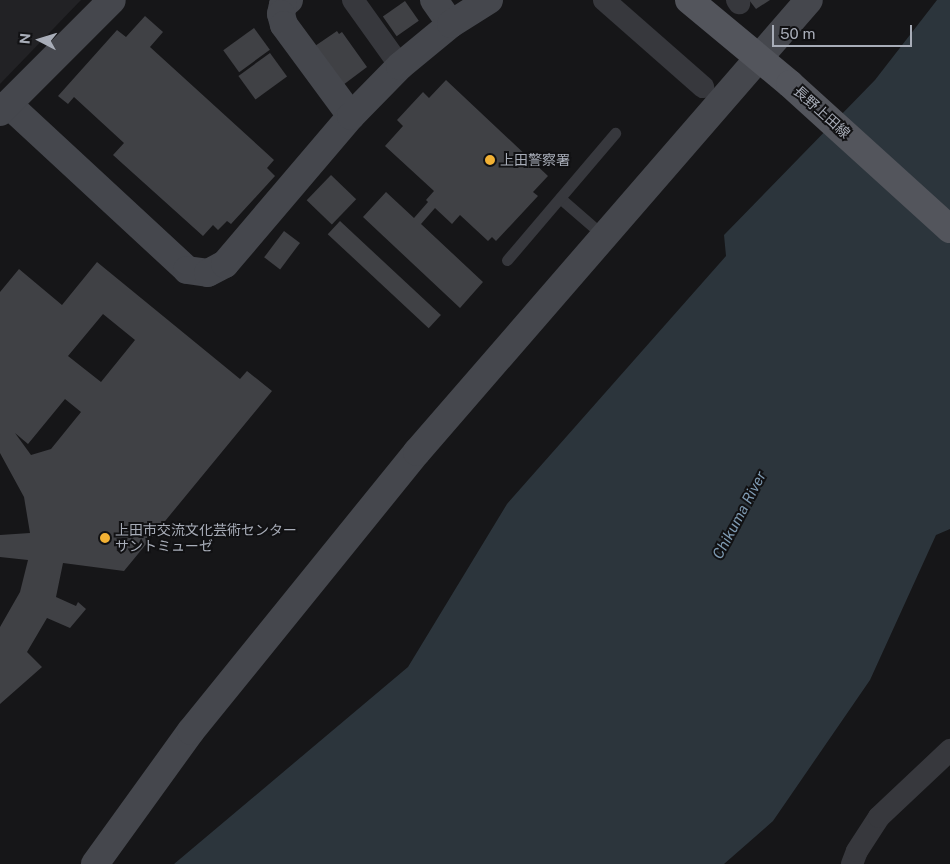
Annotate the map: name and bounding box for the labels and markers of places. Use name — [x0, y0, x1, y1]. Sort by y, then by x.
place label: 上田警察署 — [500, 152, 570, 168]
marker: 上田警察署 — [484, 154, 496, 166]
place label: 上田市交流文化芸術センター サントミューゼ — [115, 522, 297, 554]
marker: 上田市交流文化芸術センター サントミューゼ — [99, 532, 111, 544]

